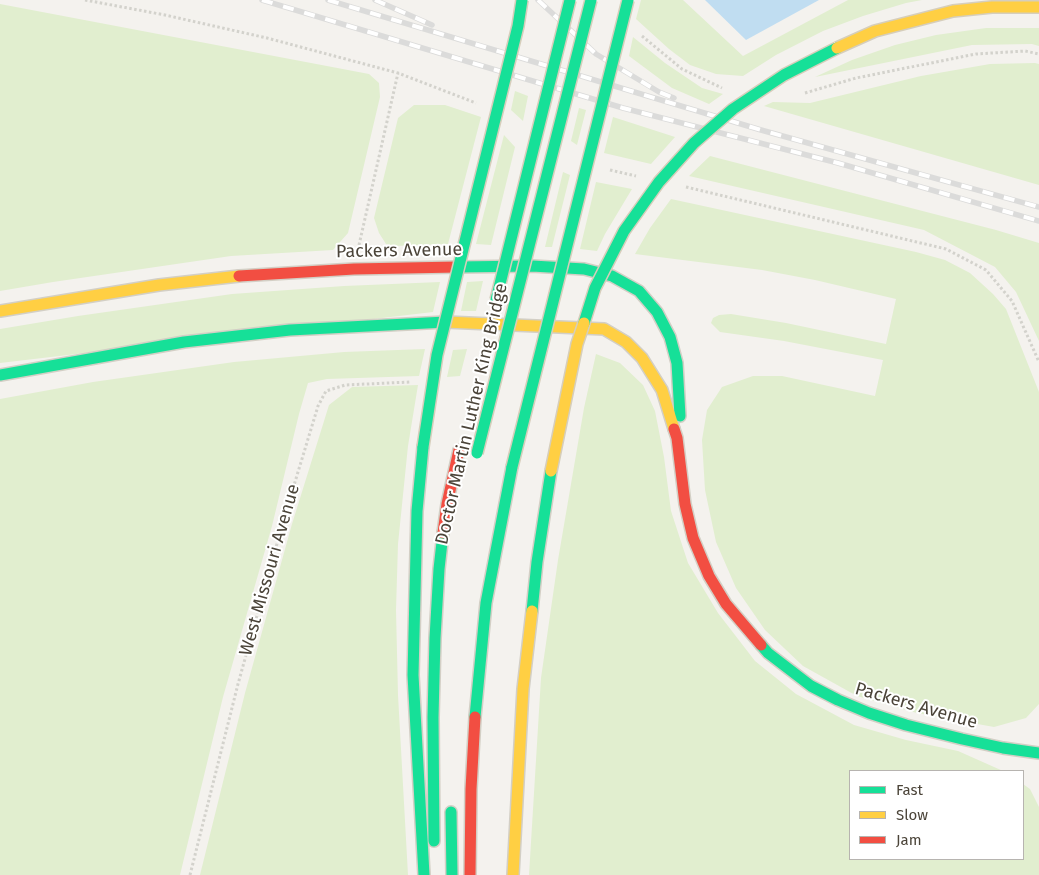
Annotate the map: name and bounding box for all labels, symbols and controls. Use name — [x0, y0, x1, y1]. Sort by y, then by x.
street label: Packers Avenue — [336, 239, 462, 263]
street label: Doctor Martin Luther King Bridge — [431, 281, 513, 547]
street label: West Missouri Avenue — [235, 482, 305, 658]
street label: Packers Avenue — [852, 678, 980, 734]
legend — [849, 770, 1024, 860]
text: Fast — [896, 781, 923, 799]
text: Slow — [896, 806, 928, 824]
text: Jam — [896, 831, 922, 849]

